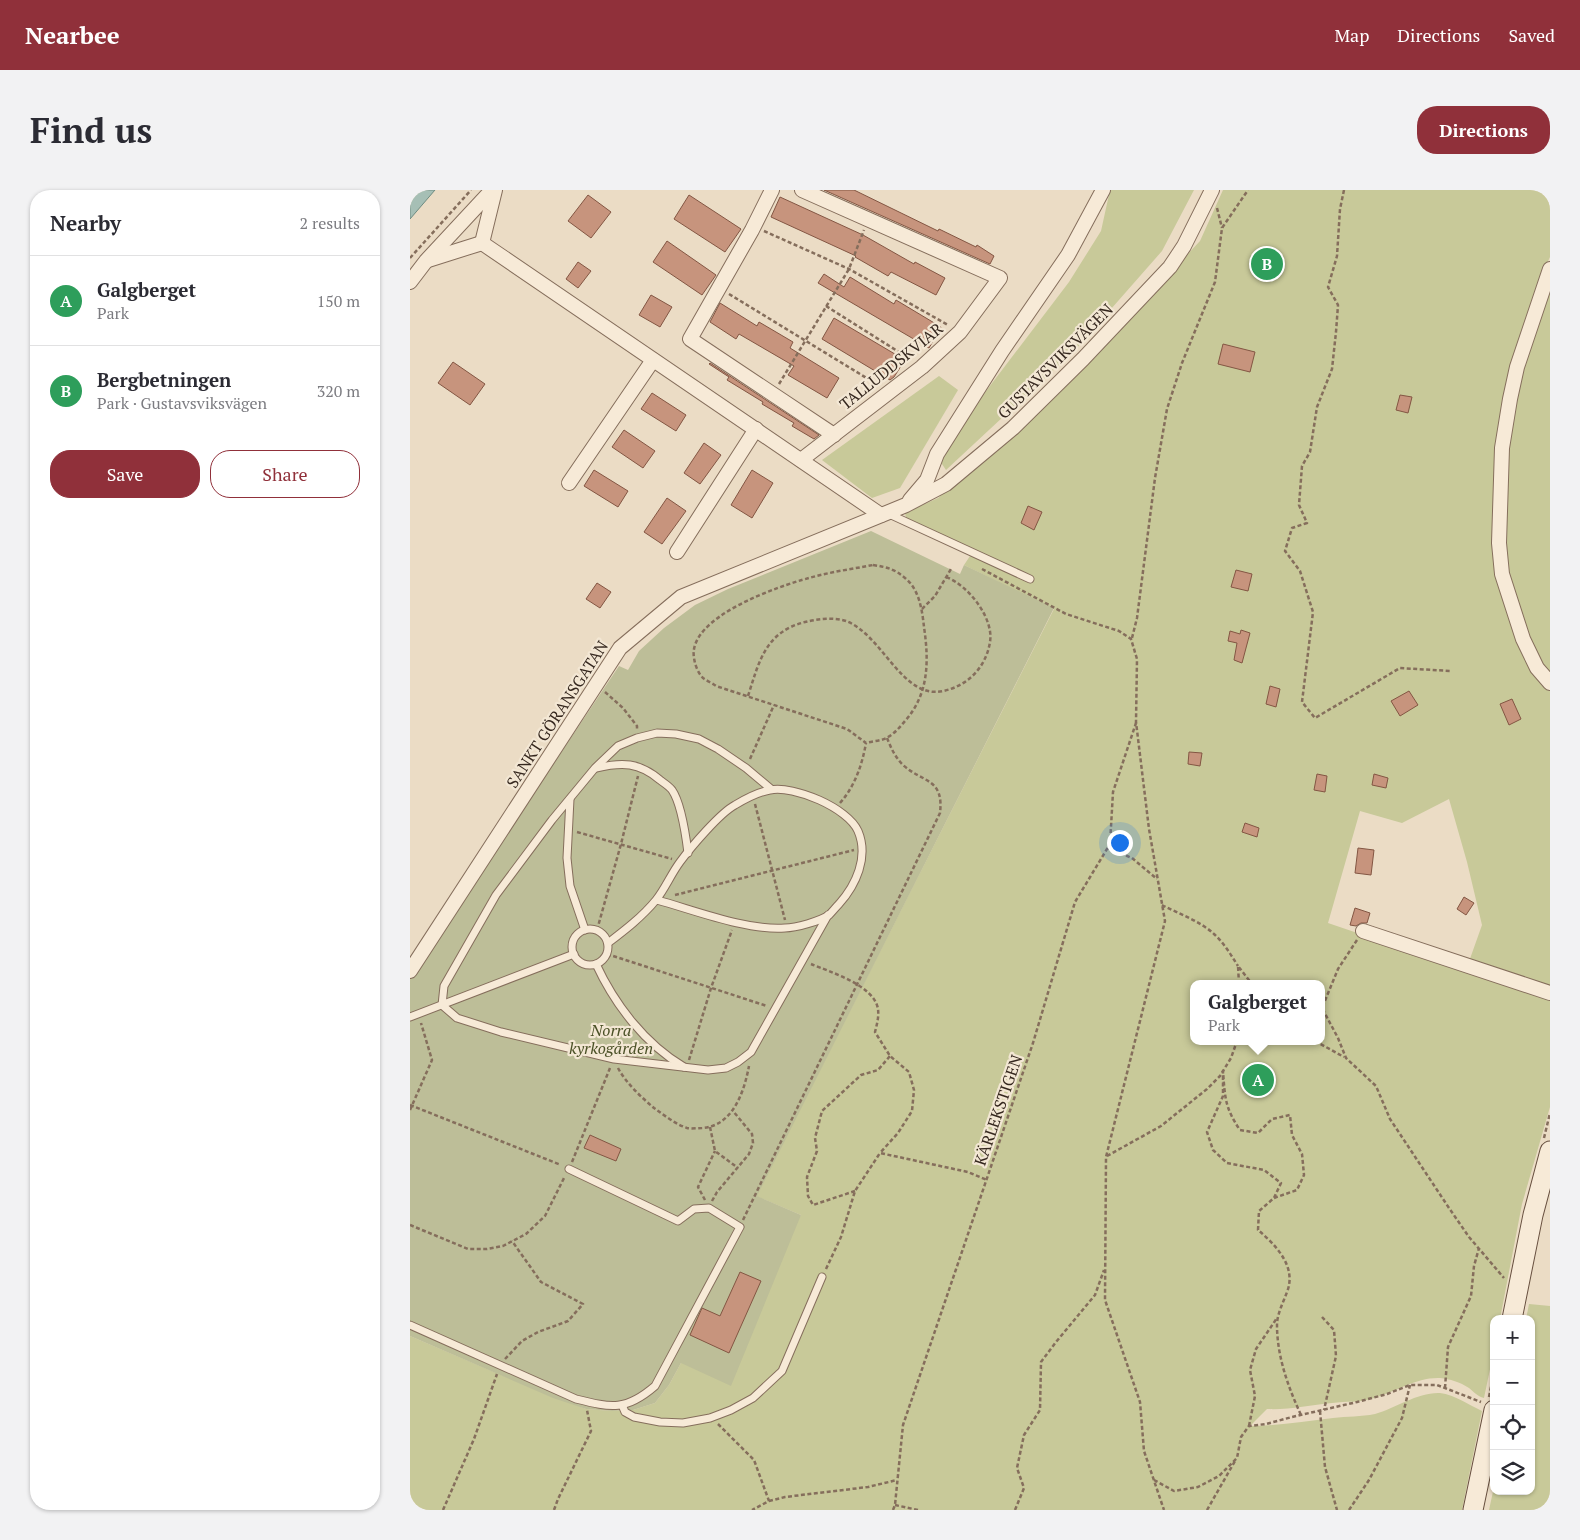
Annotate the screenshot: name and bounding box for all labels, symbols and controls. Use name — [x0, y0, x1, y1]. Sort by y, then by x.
text: Nearbee — [25, 19, 120, 51]
text: Map — [1334, 23, 1369, 47]
text: Directions — [1397, 23, 1480, 47]
text: Saved — [1508, 23, 1555, 47]
button: Directions — [1417, 106, 1550, 154]
text: Find us — [30, 107, 152, 153]
text: Nearby — [50, 209, 121, 237]
text: 2 results — [300, 212, 360, 234]
pin: B — [1251, 245, 1283, 283]
text: Galgberget — [97, 277, 196, 302]
text: A — [60, 290, 72, 312]
text: 150 m — [317, 290, 360, 312]
street label: GUSTAVSVIKSVÄGEN — [993, 298, 1118, 423]
text: Park — [97, 302, 129, 324]
street label: TALLUDDSKVIAR — [835, 317, 948, 415]
text: Bergbetningen — [97, 367, 231, 392]
text: B — [61, 380, 71, 402]
text: 320 m — [317, 380, 360, 402]
text: Park · Gustavsviksvägen — [97, 392, 267, 414]
button: Save — [50, 450, 200, 498]
button: Share — [210, 450, 360, 498]
street label: SANKT GÖRANSGATAN — [501, 636, 613, 792]
your location — [1107, 830, 1133, 856]
popup — [1190, 980, 1325, 1045]
text: Galgberget — [1208, 989, 1307, 1014]
text: Park — [1208, 1014, 1240, 1036]
park label: Norra kyrkogården — [569, 1019, 653, 1059]
street label: KÄRLEKSTIGEN — [969, 1051, 1027, 1168]
pin: A — [1242, 1061, 1274, 1099]
map controls — [1490, 1315, 1535, 1495]
button: + — [1490, 1315, 1535, 1360]
button: − — [1490, 1360, 1535, 1405]
button: locate — [1490, 1405, 1535, 1450]
button: layers — [1490, 1450, 1535, 1495]

